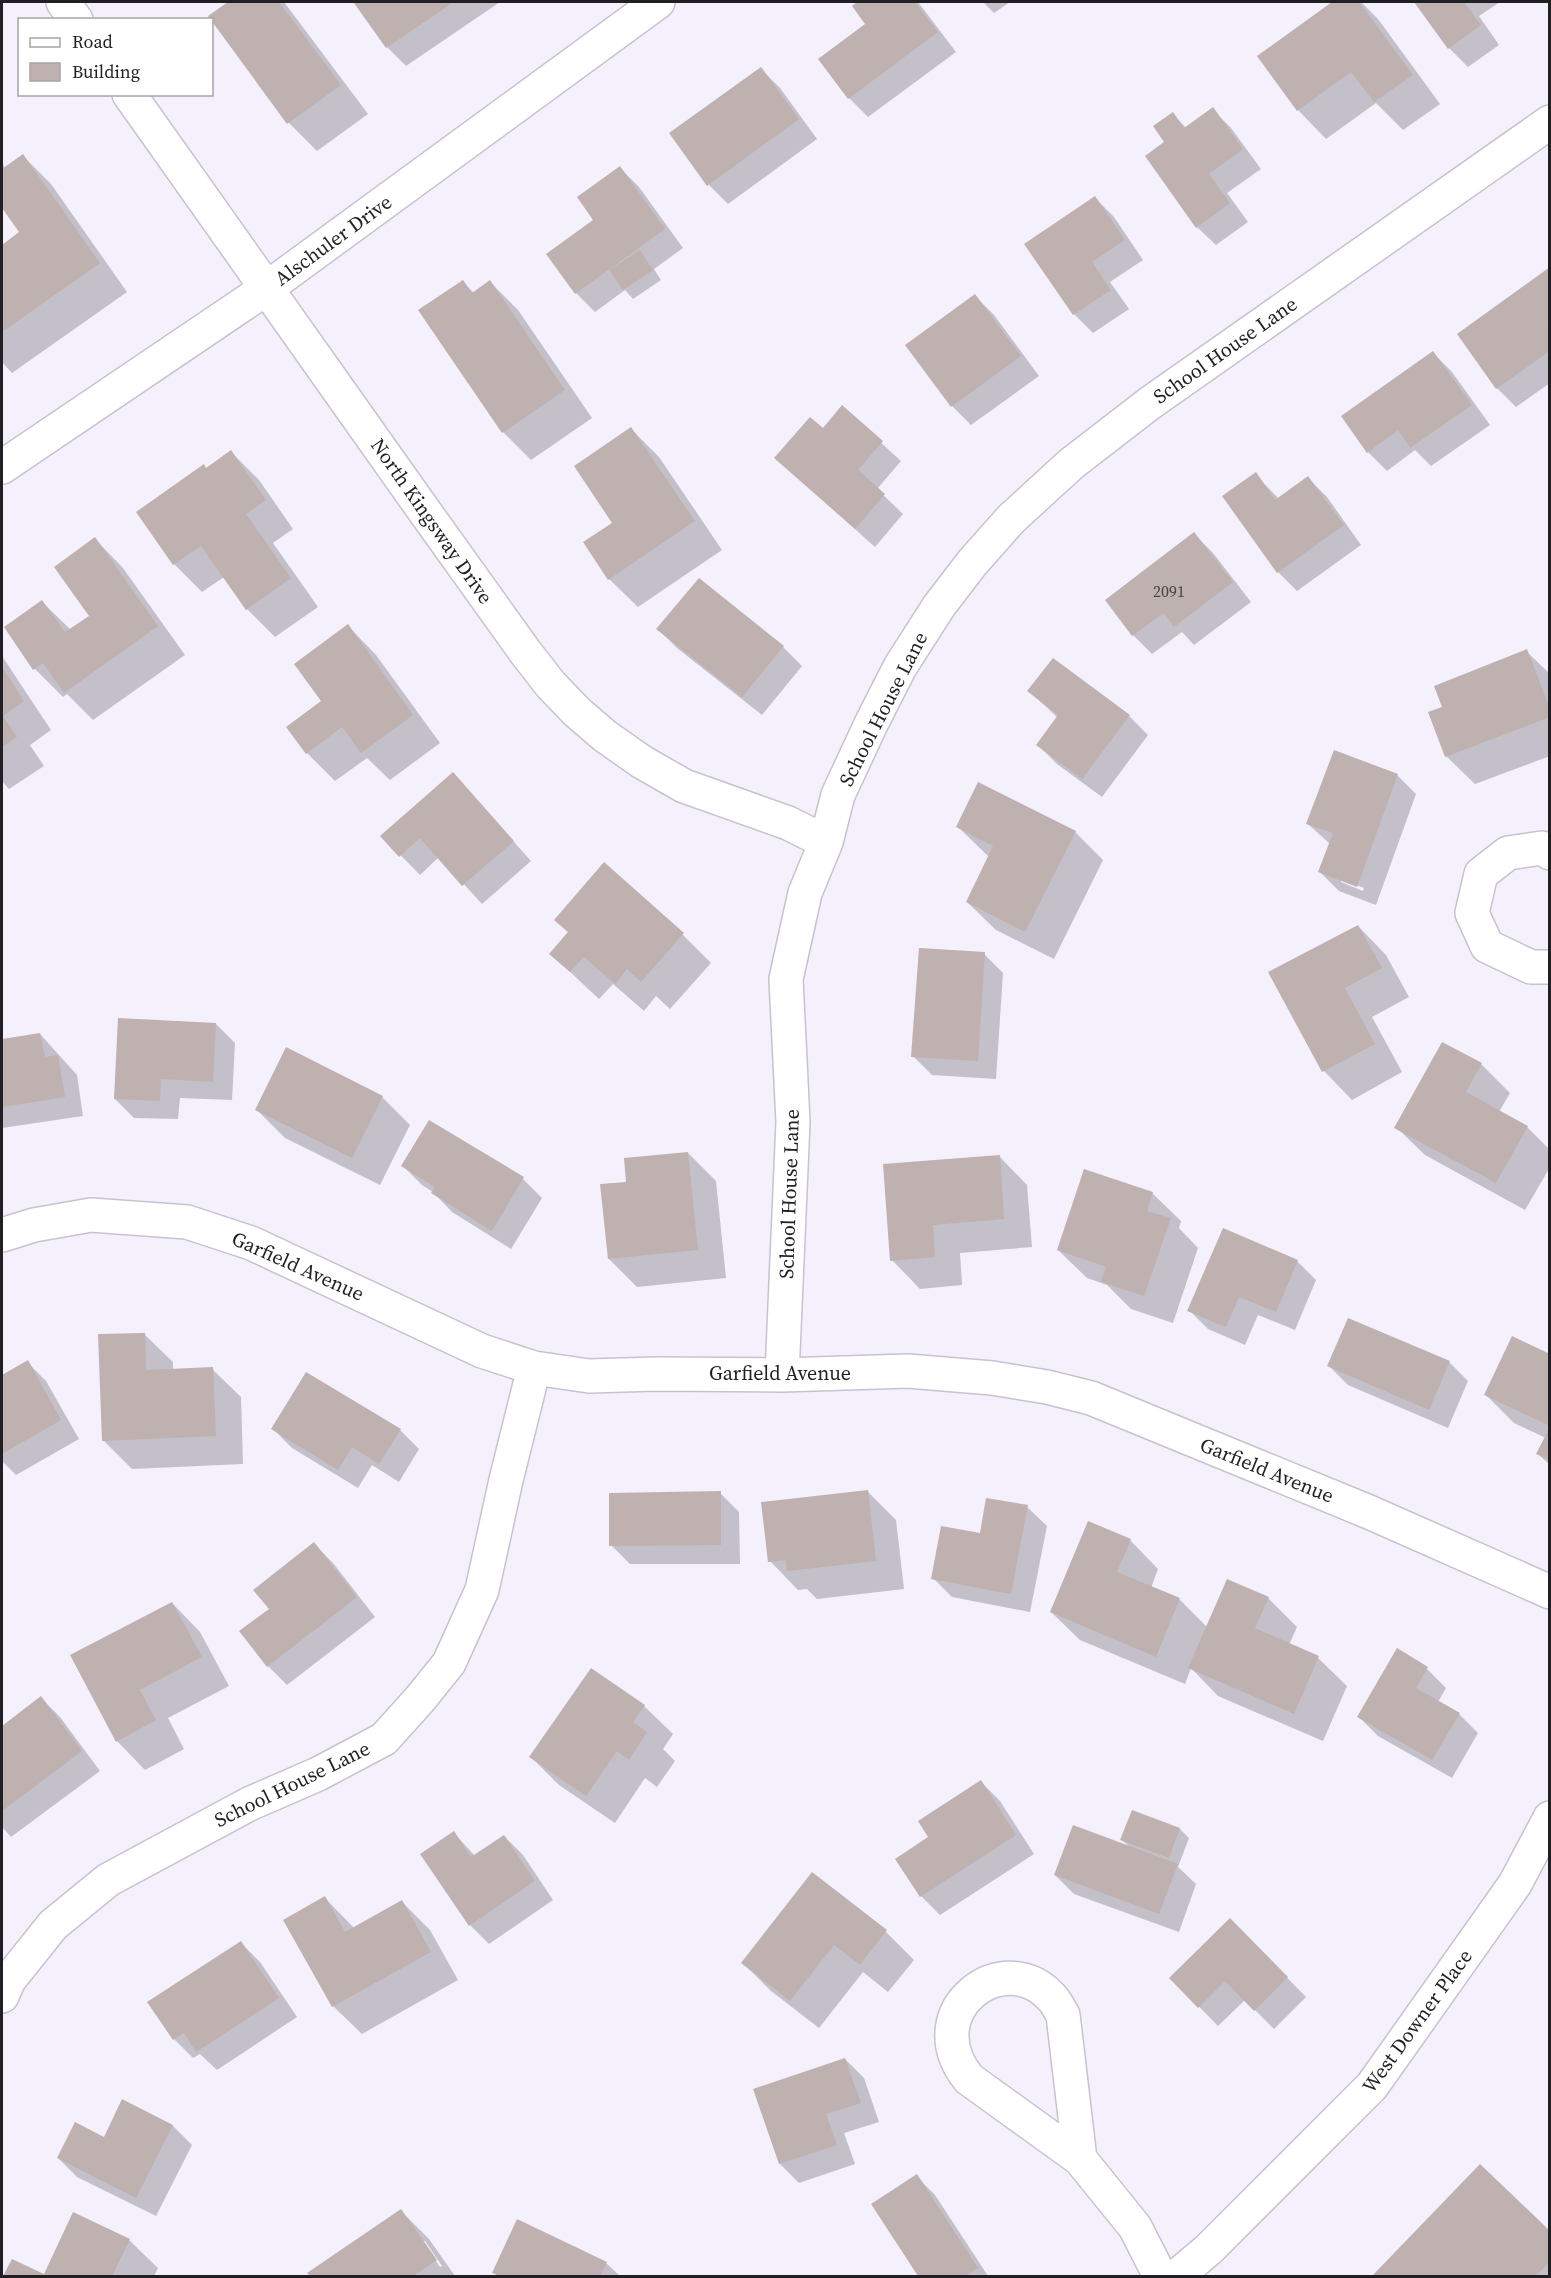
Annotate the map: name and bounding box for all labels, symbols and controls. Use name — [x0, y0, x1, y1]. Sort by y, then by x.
legend — [18, 18, 213, 96]
text: Road — [72, 29, 113, 54]
text: Building — [72, 59, 140, 84]
street label: Alschuler Drive — [269, 188, 397, 292]
street label: School House Lane — [1147, 290, 1303, 410]
street label: North Kingsway Drive — [364, 433, 500, 609]
house number: 2091 — [1153, 580, 1185, 602]
street label: School House Lane — [832, 627, 934, 791]
street label: School House Lane — [772, 1109, 806, 1279]
street label: Garfield Avenue — [227, 1224, 369, 1308]
street label: Garfield Avenue — [709, 1359, 851, 1387]
street label: Garfield Avenue — [1196, 1430, 1338, 1510]
street label: School House Lane — [210, 1734, 374, 1834]
street label: West Downer Place — [1355, 1943, 1479, 2099]

